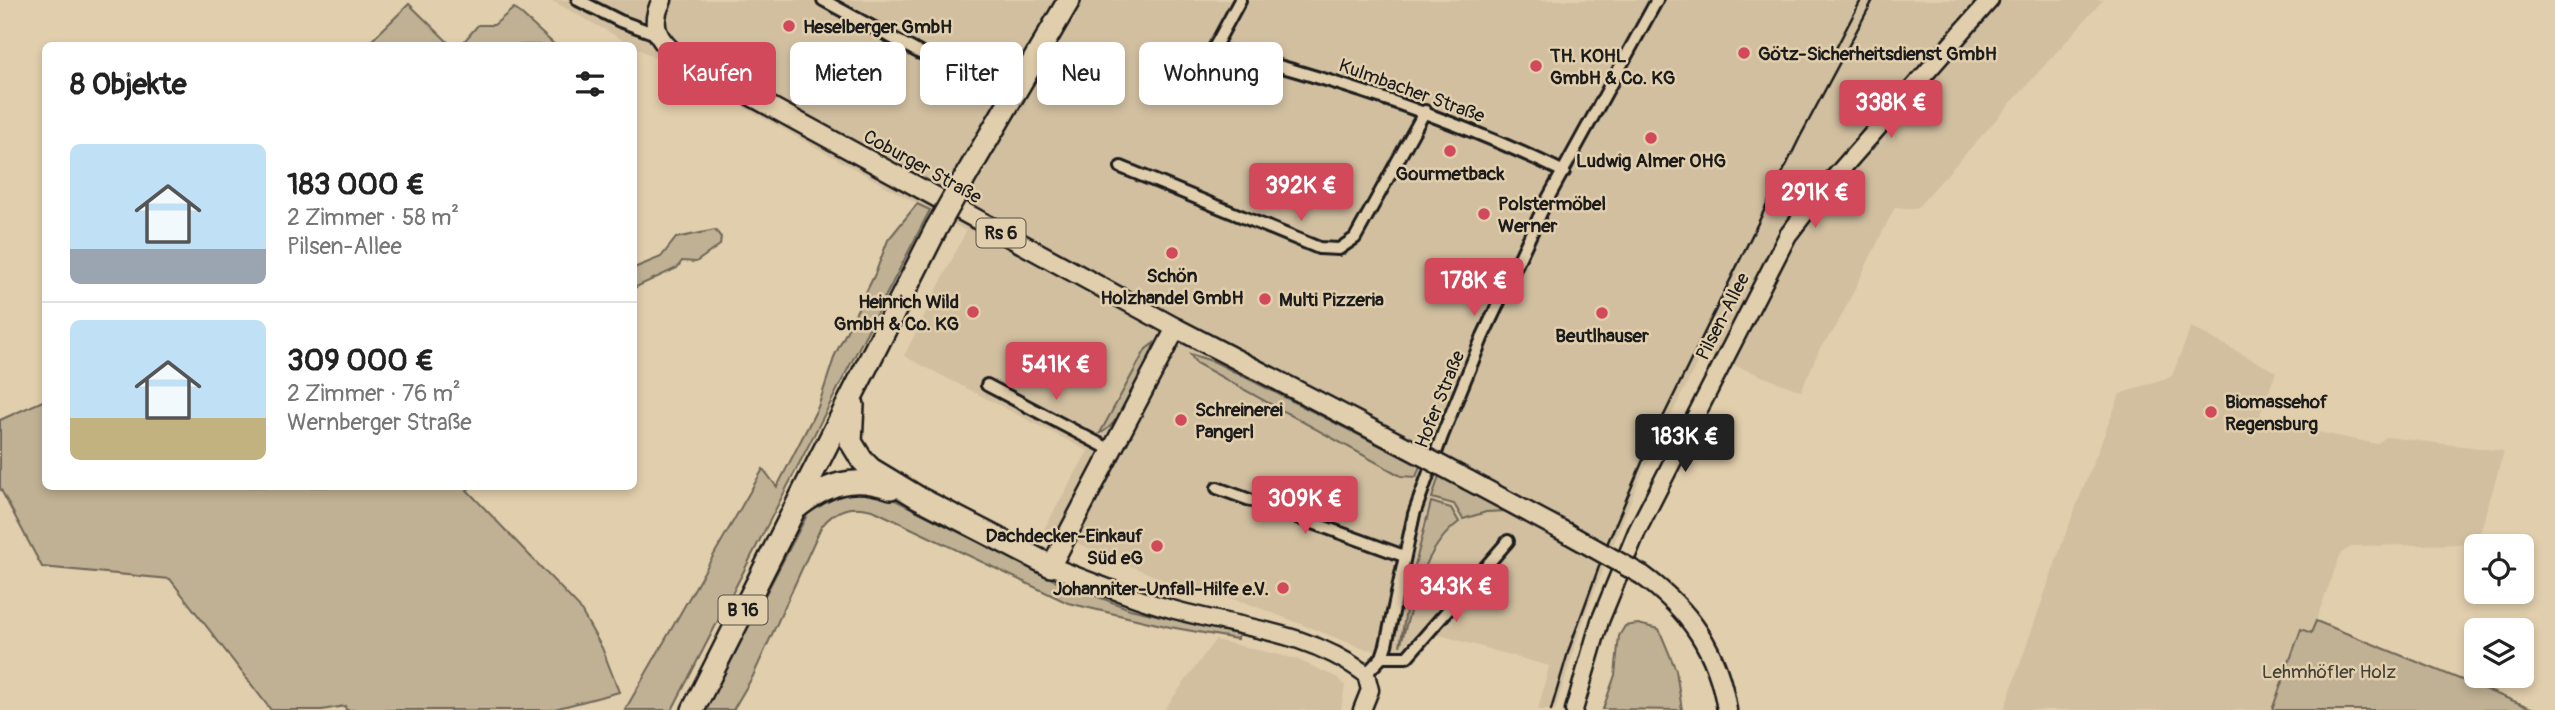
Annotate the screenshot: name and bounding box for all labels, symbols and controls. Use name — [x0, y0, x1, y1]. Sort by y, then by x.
place label: Heselberger GmbH — [803, 15, 952, 39]
marker: Heselberger GmbH — [781, 18, 797, 34]
chip: Kaufen — [658, 42, 776, 105]
chip: Mieten — [790, 42, 906, 105]
chip: Filter — [920, 42, 1023, 105]
chip: Neu — [1037, 42, 1125, 105]
chip: Wohnung — [1139, 42, 1283, 105]
place label: Götz-Sicherheitsdienst GmbH — [1758, 42, 1997, 66]
place label: TH. KOHL GmbH & Co. KG — [1549, 44, 1676, 90]
marker: Götz-Sicherheitsdienst GmbH — [1736, 45, 1752, 61]
street label: Kulmbacher Straße — [1335, 53, 1488, 129]
marker: TH. KOHL GmbH & Co. KG — [1528, 58, 1544, 74]
icon: filters — [571, 65, 609, 103]
text: 8 Objekte — [70, 66, 187, 103]
pin: 338K € — [1834, 80, 1948, 140]
text: 338K € — [1855, 88, 1927, 117]
street label: Coburger Straße — [859, 125, 986, 210]
marker: Ludwig Almer OHG — [1643, 130, 1659, 146]
marker: Gourmetback — [1442, 143, 1458, 159]
place label: Ludwig Almer OHG — [1576, 149, 1726, 173]
place label: Gourmetback — [1396, 162, 1505, 186]
pin: 392K € — [1244, 164, 1358, 223]
text: 183 000 € — [287, 166, 425, 203]
pin: 291K € — [1758, 170, 1872, 230]
text: 392K € — [1265, 171, 1337, 200]
icon: home — [126, 172, 210, 256]
text: 291K € — [1781, 178, 1849, 207]
place label: Polstermöbel Werner — [1498, 192, 1606, 238]
text: 2 Zimmer · 58 m² — [287, 203, 459, 232]
marker: Polstermöbel Werner — [1476, 206, 1492, 222]
road number: Rs 6 — [976, 218, 1026, 247]
text: Pilsen-Allee — [287, 232, 402, 261]
marker: Schön Holzhandel GmbH — [1164, 245, 1180, 261]
pin: 178K € — [1417, 258, 1531, 318]
place label: Schön Holzhandel GmbH — [1101, 264, 1243, 310]
text: 178K € — [1441, 266, 1507, 295]
street label: Pilsen-Allee — [1691, 268, 1755, 364]
place label: Multi Pizzeria — [1279, 288, 1384, 312]
place label: Heinrich Wild GmbH & Co. KG — [834, 290, 959, 336]
marker: Multi Pizzeria — [1257, 291, 1273, 307]
marker: Heinrich Wild GmbH & Co. KG — [965, 304, 981, 320]
marker: Beutlhauser — [1594, 305, 1610, 321]
place label: Beutlhauser — [1555, 324, 1649, 348]
text: 309 000 € — [287, 342, 434, 379]
pin: 541K € — [999, 342, 1113, 402]
street label: Hofer Straße — [1409, 346, 1471, 452]
icon: home — [126, 348, 210, 432]
text: 541K € — [1022, 350, 1090, 379]
text: 2 Zimmer · 76 m² — [287, 379, 461, 408]
place label: Biomassehof Regensburg — [2225, 390, 2328, 436]
place label: Schreinerei Pangerl — [1195, 398, 1283, 444]
marker: Biomassehof Regensburg — [2203, 404, 2219, 420]
text: Wernberger Straße — [287, 408, 472, 437]
marker: Schreinerei Pangerl — [1173, 412, 1189, 428]
pin: 183K € — [1628, 414, 1742, 474]
text: 183K € — [1651, 422, 1719, 451]
pin: 309K € — [1248, 476, 1362, 536]
text: 309K € — [1268, 484, 1342, 513]
place label: Dachdecker-Einkauf Süd eG — [986, 524, 1143, 570]
map controls — [2464, 534, 2534, 688]
button: locate — [2464, 534, 2534, 604]
marker: Dachdecker-Einkauf Süd eG — [1149, 538, 1165, 554]
pin: 343K € — [1399, 564, 1513, 624]
text: 343K € — [1419, 572, 1493, 601]
place label: Johanniter-Unfall-Hilfe e.V. — [1053, 577, 1269, 601]
marker: Johanniter-Unfall-Hilfe e.V. — [1275, 580, 1291, 596]
road number: B 16 — [718, 596, 768, 624]
button: layers — [2464, 618, 2534, 688]
park label: Lehmhöfler Holz — [2262, 660, 2396, 684]

